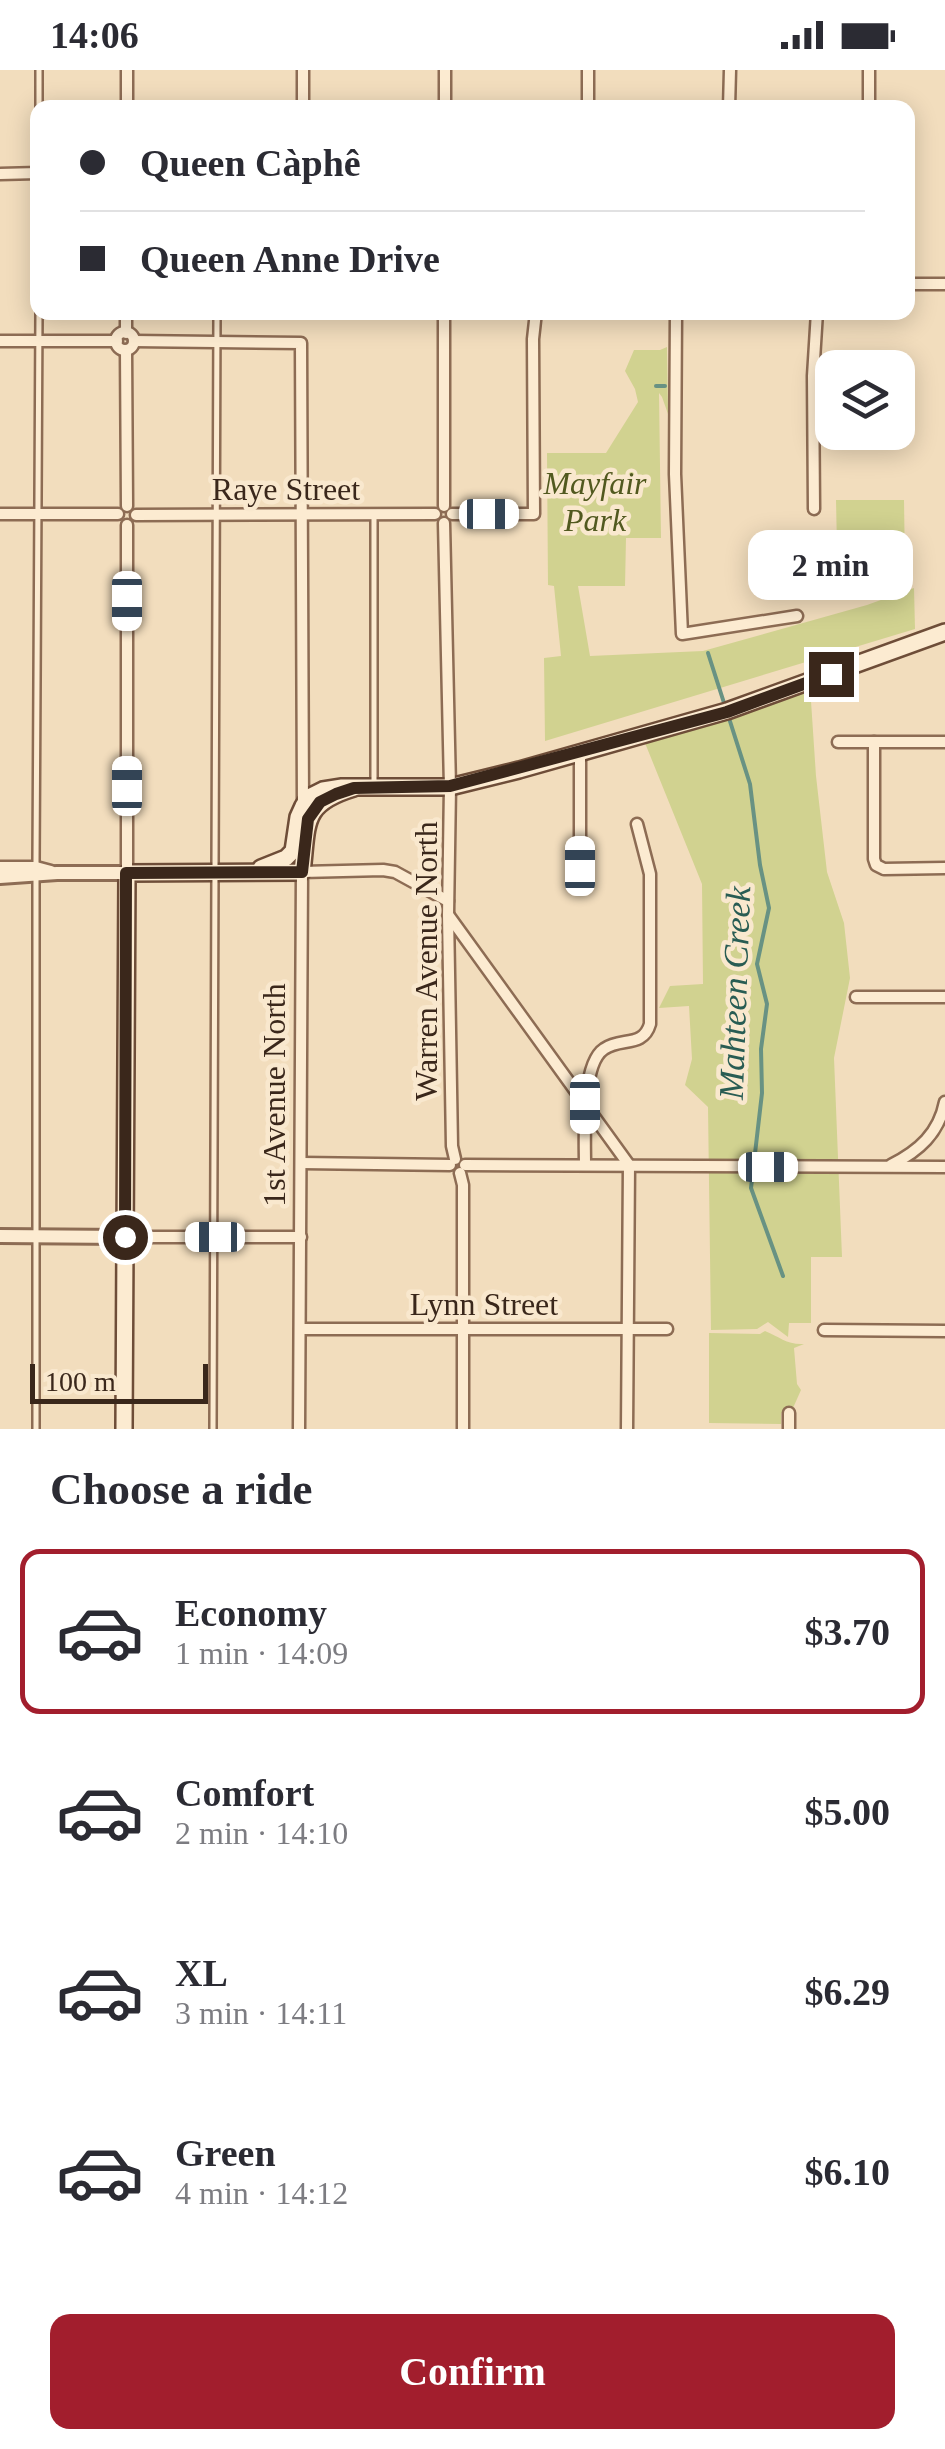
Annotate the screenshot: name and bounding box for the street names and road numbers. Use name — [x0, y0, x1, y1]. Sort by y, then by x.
street label: Raye Street — [212, 471, 360, 507]
street label: Warren Avenue North — [408, 821, 444, 1101]
street label: 1st Avenue North — [256, 983, 292, 1207]
street label: Lynn Street — [410, 1286, 558, 1322]

